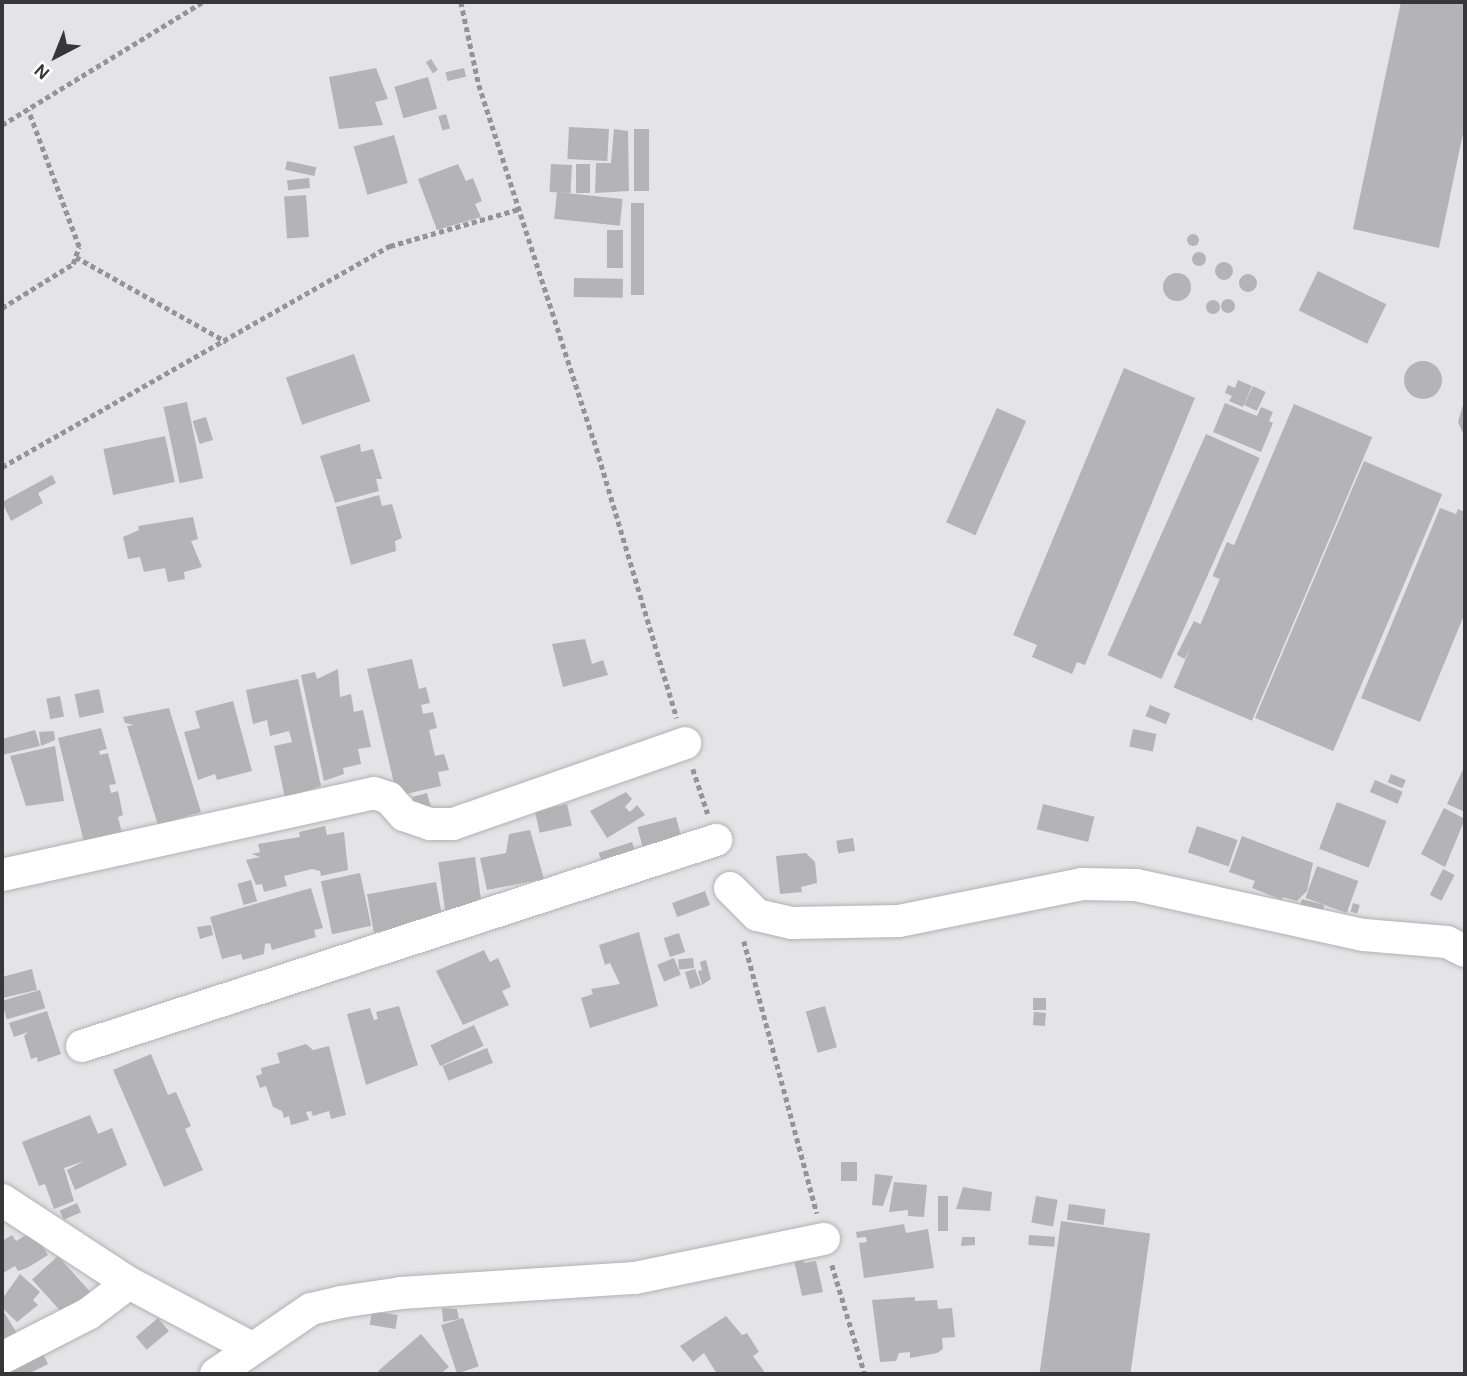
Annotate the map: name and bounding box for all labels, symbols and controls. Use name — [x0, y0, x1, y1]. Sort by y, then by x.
north arrow — [21, 21, 91, 91]
text: N — [30, 59, 54, 84]

